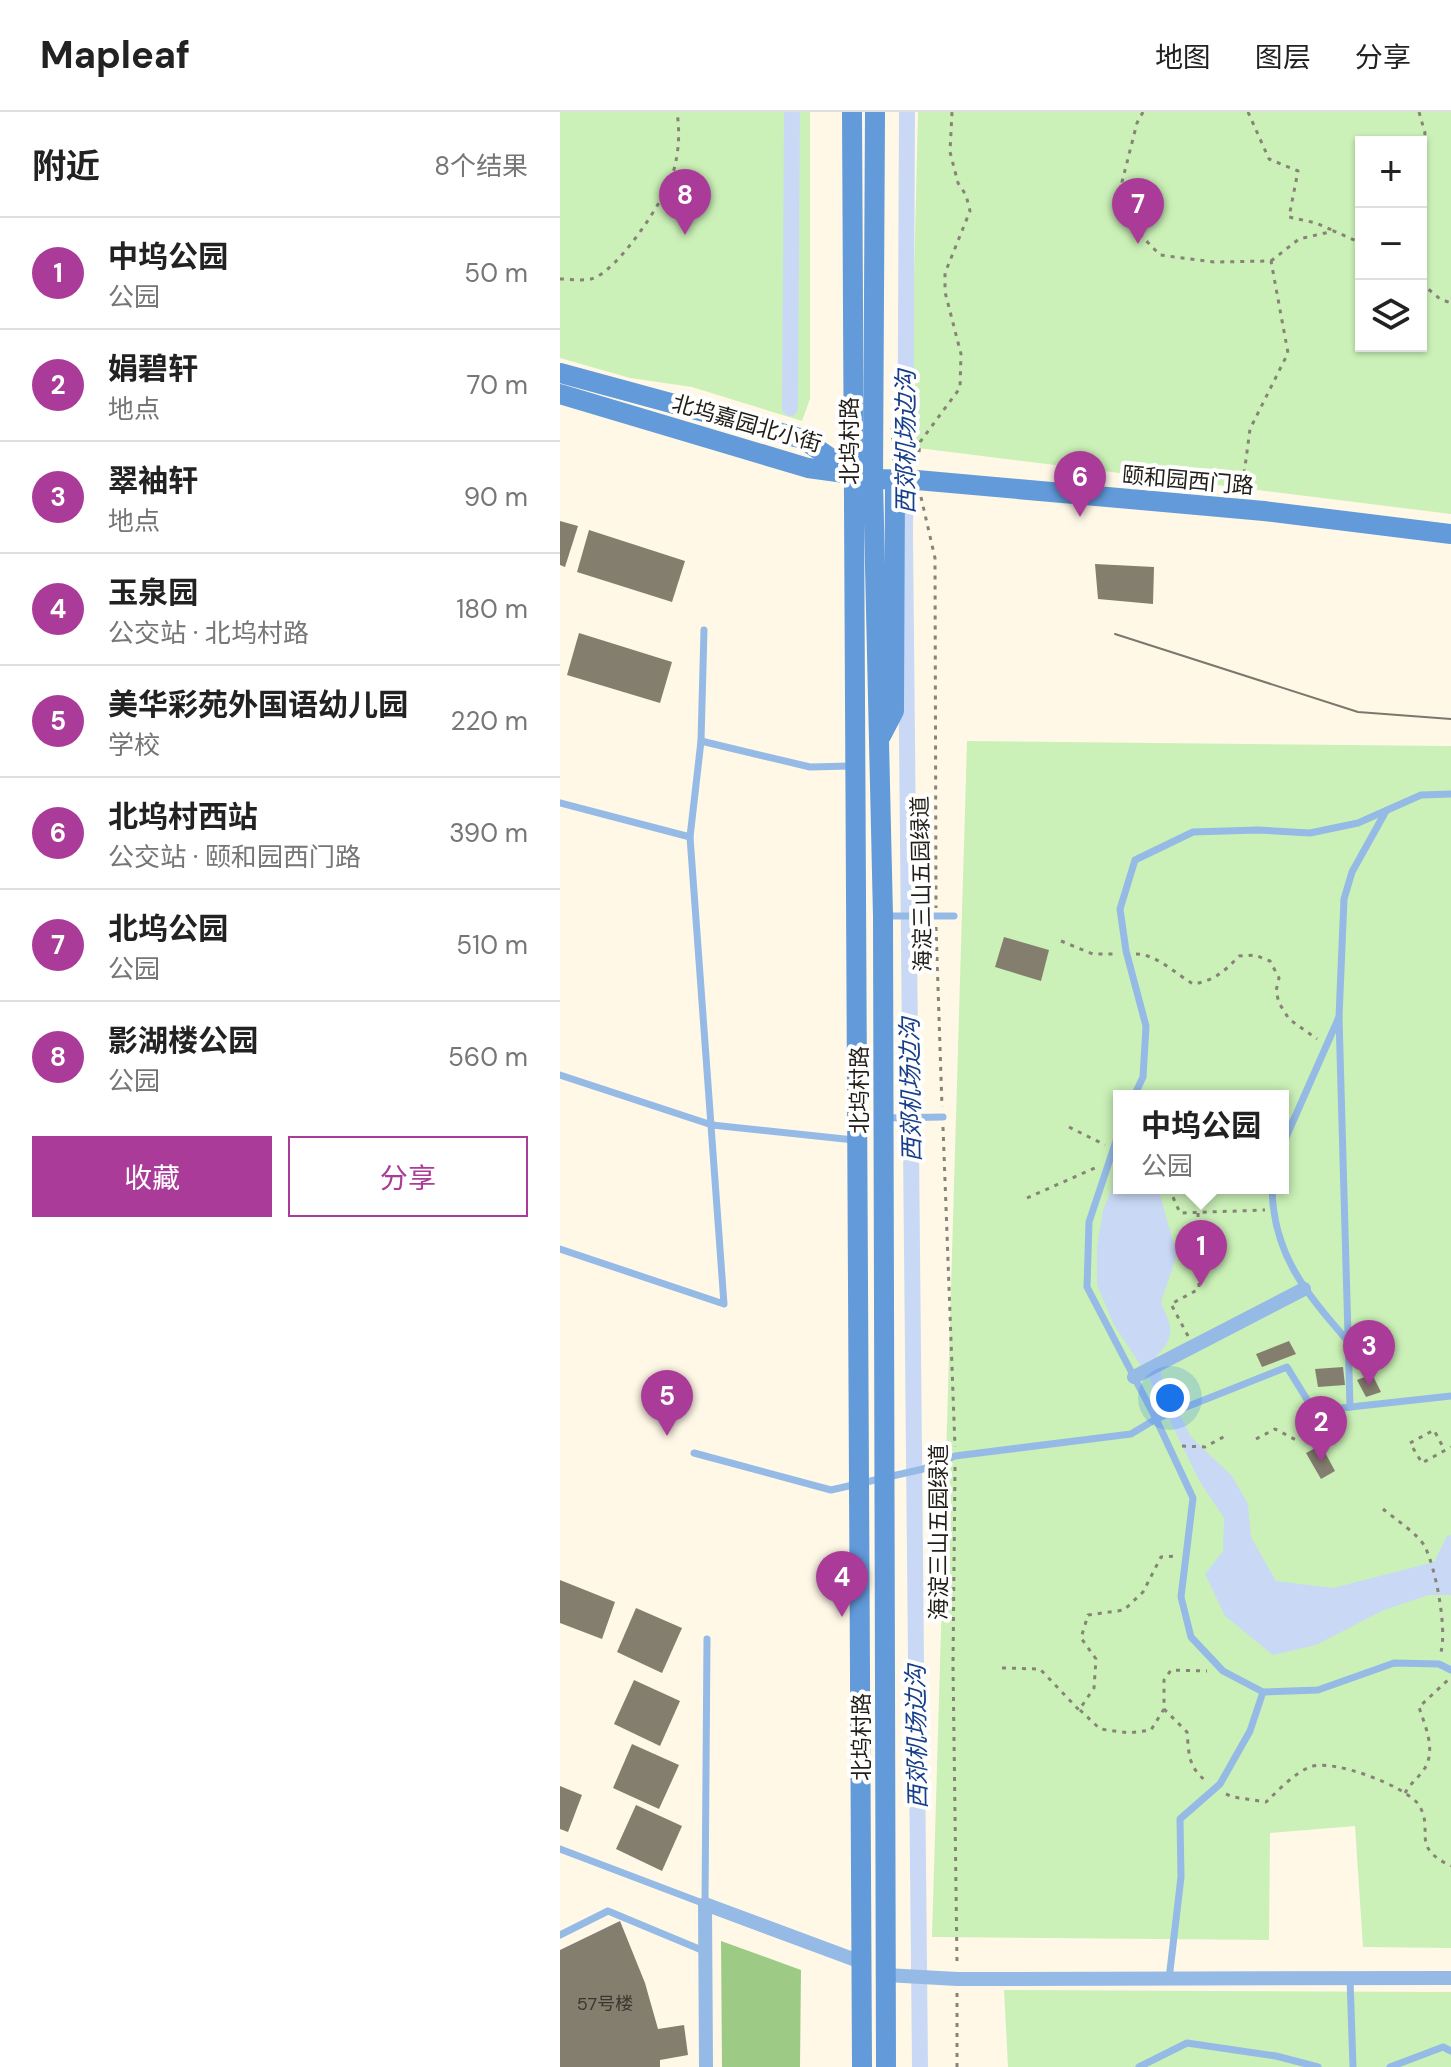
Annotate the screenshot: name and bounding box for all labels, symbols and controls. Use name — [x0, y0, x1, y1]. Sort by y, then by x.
text: Mapleaf — [40, 30, 190, 80]
text: 地图 — [1155, 39, 1211, 76]
text: 图层 — [1255, 39, 1311, 76]
text: 分享 — [1355, 39, 1411, 76]
map controls — [1355, 136, 1427, 352]
button: + — [1355, 136, 1427, 208]
text: 附近 — [32, 144, 100, 189]
text: 8个结果 — [434, 149, 528, 183]
pin: 8 — [659, 169, 711, 235]
pin: 7 — [1112, 178, 1164, 244]
button: − — [1355, 208, 1427, 280]
text: 中坞公园 — [108, 237, 228, 276]
text: 1 — [53, 256, 63, 290]
text: 50 m — [464, 256, 528, 290]
text: 公园 — [108, 280, 160, 314]
button: layers — [1355, 280, 1427, 352]
text: 娟碧轩 — [108, 349, 198, 388]
water label: 西郊机场边沟 — [890, 367, 921, 514]
text: 2 — [50, 368, 66, 402]
text: 70 m — [467, 368, 528, 402]
street label: 北坞嘉园北小街 — [669, 388, 825, 459]
text: 地点 — [108, 392, 160, 426]
street label: 北坞村路 — [835, 397, 864, 485]
pin: 6 — [1054, 451, 1106, 517]
street label: 颐和园西门路 — [1121, 460, 1255, 501]
text: 翠袖轩 — [108, 461, 198, 500]
text: 3 — [50, 480, 66, 514]
text: 90 m — [464, 480, 528, 514]
text: 地点 — [108, 504, 160, 538]
text: 玉泉园 — [108, 573, 198, 612]
text: 4 — [50, 592, 66, 626]
text: 180 m — [456, 592, 528, 626]
text: 公交站 · 北坞村路 — [108, 616, 309, 650]
text: 美华彩苑外国语幼儿园 — [108, 685, 408, 724]
text: 5 — [50, 704, 66, 738]
text: 220 m — [450, 704, 528, 738]
text: 学校 — [108, 728, 160, 762]
street label: 海淀三山五园绿道 — [905, 796, 938, 972]
text: 北坞村西站 — [108, 797, 258, 836]
text: 6 — [50, 816, 66, 850]
text: 390 m — [449, 816, 528, 850]
text: 公交站 · 颐和园西门路 — [108, 840, 361, 874]
text: 北坞公园 — [108, 909, 228, 948]
text: 7 — [51, 928, 65, 962]
text: 510 m — [456, 928, 528, 962]
text: 公园 — [108, 952, 160, 986]
water label: 西郊机场边沟 — [894, 1015, 927, 1162]
text: 影湖楼公园 — [108, 1021, 258, 1060]
text: 8 — [50, 1040, 66, 1074]
text: 560 m — [448, 1040, 528, 1074]
street label: 北坞村路 — [845, 1046, 874, 1134]
text: 公园 — [108, 1064, 160, 1098]
popup — [1113, 1090, 1289, 1194]
text: 中坞公园 — [1141, 1106, 1261, 1145]
button: 收藏 — [32, 1136, 272, 1217]
button: 分享 — [288, 1136, 528, 1217]
text: 公园 — [1141, 1149, 1193, 1183]
pin: 1 — [1175, 1220, 1227, 1286]
pin: 3 — [1343, 1320, 1395, 1386]
pin: 5 — [641, 1370, 693, 1436]
your location — [1150, 1378, 1190, 1418]
pin: 2 — [1295, 1396, 1347, 1462]
street label: 海淀三山五园绿道 — [924, 1444, 953, 1620]
pin: 4 — [816, 1551, 868, 1617]
water label: 西郊机场边沟 — [900, 1662, 933, 1809]
street label: 北坞村路 — [847, 1693, 876, 1781]
house number: 57号楼 — [577, 1992, 633, 2016]

